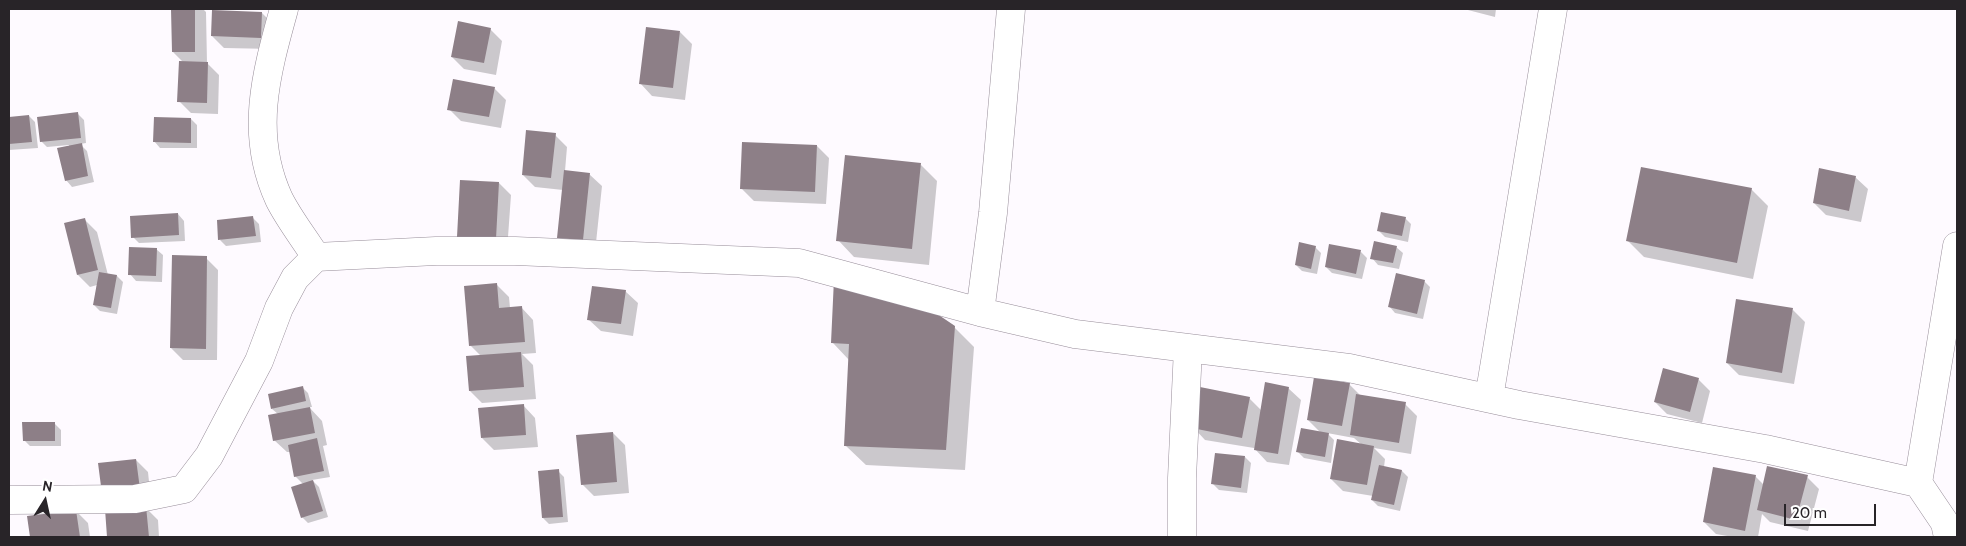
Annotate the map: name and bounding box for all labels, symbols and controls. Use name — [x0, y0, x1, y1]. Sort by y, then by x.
north arrow — [20, 476, 70, 526]
text: N — [41, 477, 54, 496]
scale bar — [1786, 494, 1878, 526]
text: 20 m — [1792, 504, 1827, 522]

